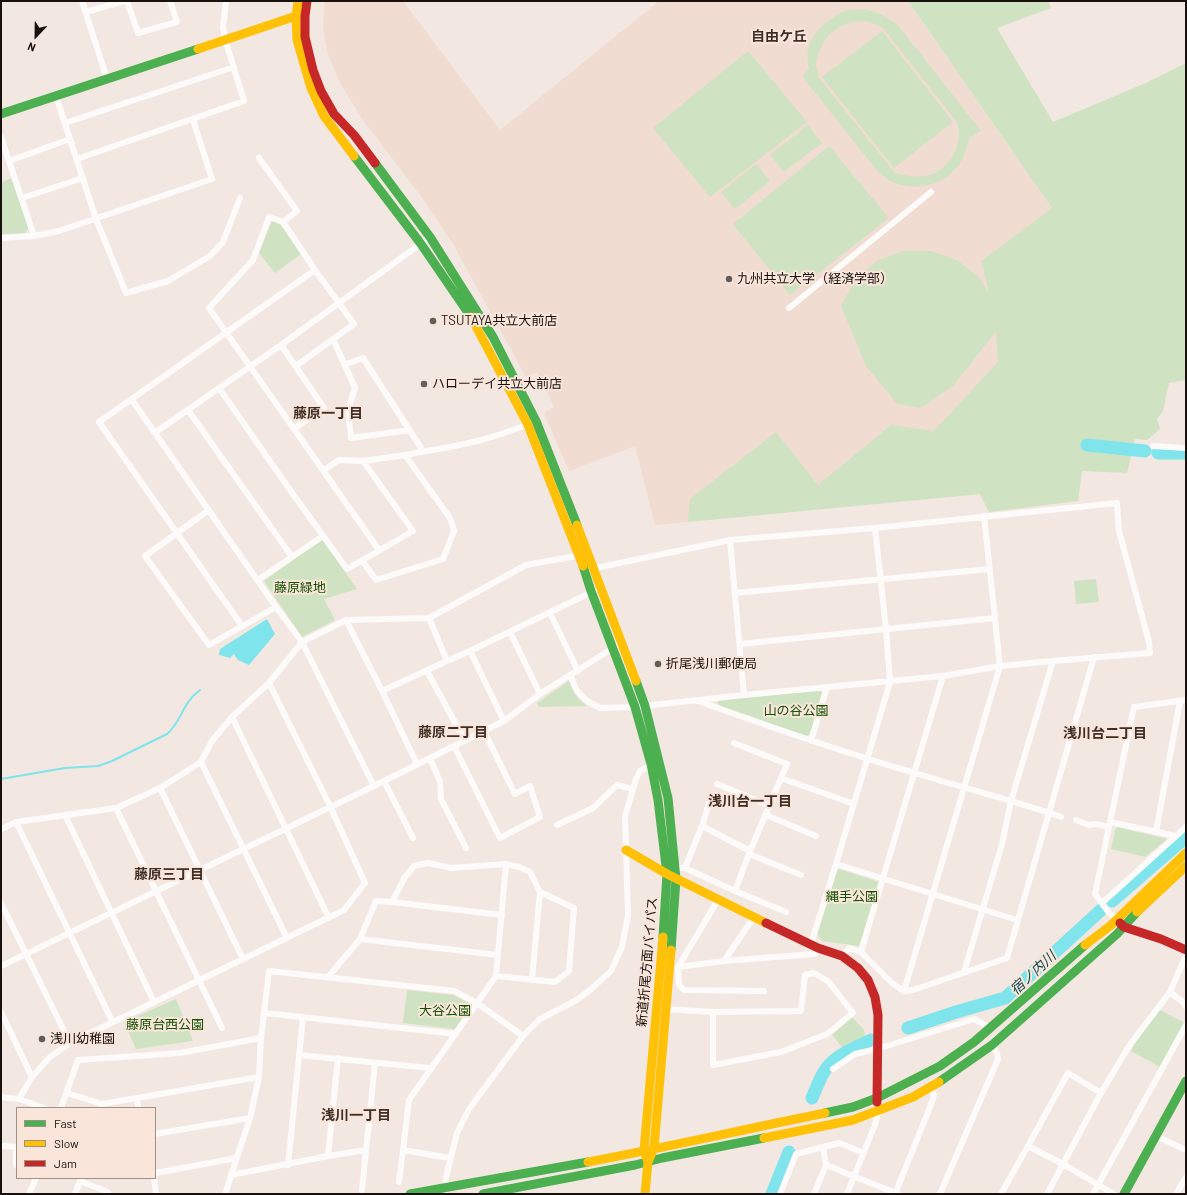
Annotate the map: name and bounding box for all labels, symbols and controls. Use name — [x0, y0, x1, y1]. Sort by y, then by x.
north arrow — [16, 16, 56, 56]
district label: 自由ケ丘 — [751, 28, 807, 44]
text: N — [25, 40, 37, 55]
place label: 九州共立大学（経済学部） — [737, 271, 893, 287]
marker: 九州共立大学（経済学部） — [724, 274, 734, 284]
place label: TSUTAYA共立大前店 — [441, 313, 557, 329]
marker: TSUTAYA共立大前店 — [428, 316, 438, 326]
place label: ハローデイ共立大前店 — [432, 376, 562, 392]
marker: ハローデイ共立大前店 — [419, 379, 429, 389]
district label: 藤原一丁目 — [293, 405, 363, 421]
park label: 藤原緑地 — [274, 580, 326, 596]
place label: 折尾浅川郵便局 — [666, 656, 757, 672]
marker: 折尾浅川郵便局 — [653, 659, 663, 669]
park label: 山の谷公園 — [764, 703, 828, 719]
district label: 藤原二丁目 — [418, 724, 488, 740]
district label: 浅川台二丁目 — [1063, 725, 1147, 741]
district label: 浅川台一丁目 — [708, 793, 792, 809]
district label: 藤原三丁目 — [134, 866, 204, 882]
park label: 縄手公園 — [826, 889, 878, 905]
street label: 新道折尾方面バイパス — [634, 897, 660, 1027]
water label: 宿ノ内川 — [1007, 948, 1059, 998]
park label: 大谷公園 — [419, 1003, 471, 1019]
park label: 藤原台西公園 — [126, 1017, 204, 1033]
place label: 浅川幼稚園 — [50, 1031, 115, 1047]
marker: 浅川幼稚園 — [37, 1034, 47, 1044]
legend — [16, 1107, 156, 1179]
district label: 浅川一丁目 — [321, 1107, 391, 1123]
text: Fast — [54, 1116, 77, 1130]
text: Slow — [54, 1136, 79, 1150]
text: Jam — [54, 1156, 77, 1170]

